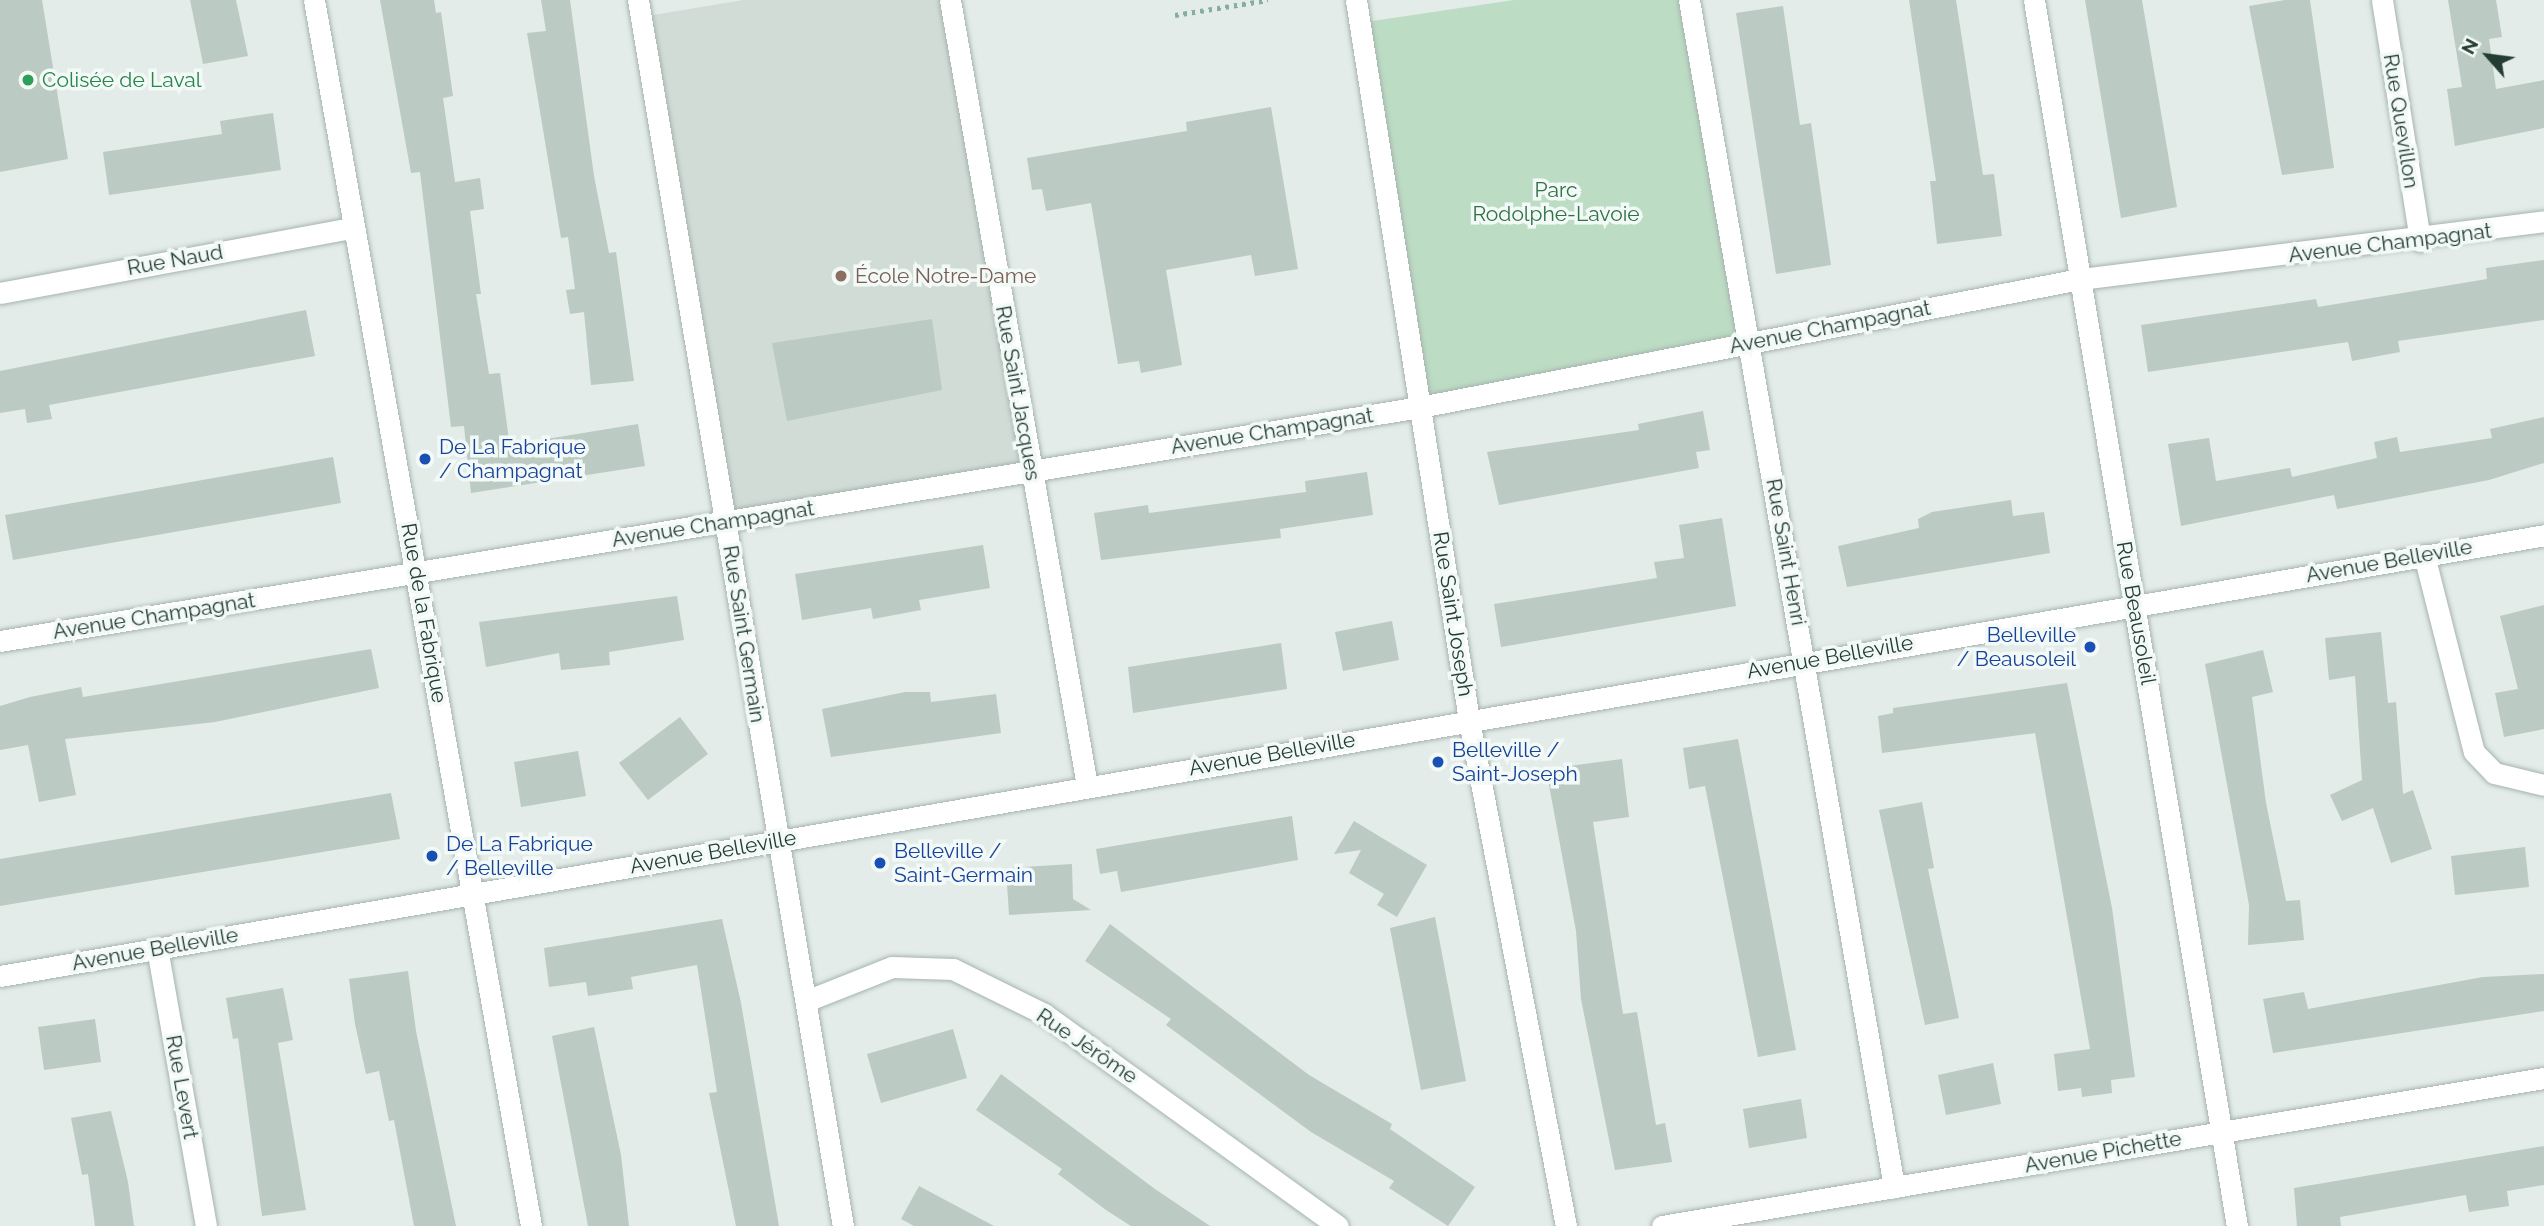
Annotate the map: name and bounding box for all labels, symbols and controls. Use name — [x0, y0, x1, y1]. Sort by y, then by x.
north arrow — [2453, 21, 2523, 91]
text: N — [2456, 35, 2483, 58]
street label: Rue Quevillon — [2378, 52, 2424, 190]
place label: Colisée de Laval — [42, 67, 202, 93]
marker: Colisée de Laval — [20, 72, 36, 88]
park label: Parc Rodolphe-Lavoie — [1472, 177, 1640, 227]
street label: Avenue Champagnat — [2287, 218, 2493, 268]
street label: Rue Naud — [125, 239, 225, 281]
place label: École Notre-Dame — [855, 263, 1036, 289]
marker: École Notre-Dame — [833, 268, 849, 284]
street label: Avenue Champagnat — [1727, 295, 1933, 359]
street label: Rue Saint Jacques — [990, 303, 1046, 483]
street label: Avenue Champagnat — [1169, 403, 1375, 459]
place label: De La Fabrique / Champagnat — [439, 434, 586, 484]
marker: De La Fabrique / Champagnat — [417, 451, 433, 467]
street label: Rue Saint Henri — [1761, 477, 1811, 627]
street label: Avenue Champagnat — [610, 496, 816, 552]
street label: Rue de la Fabrique — [396, 521, 452, 705]
street label: Rue Saint Joseph — [1427, 530, 1479, 698]
street label: Avenue Belleville — [2304, 534, 2474, 588]
street label: Rue Beausoleil — [2111, 539, 2161, 687]
street label: Rue Saint Germain — [718, 543, 770, 725]
street label: Avenue Champagnat — [51, 588, 257, 644]
place label: Belleville / Beausoleil — [1957, 622, 2076, 672]
street label: Avenue Belleville — [1745, 630, 1915, 684]
marker: Belleville / Beausoleil — [2082, 639, 2098, 655]
street label: Avenue Belleville — [1187, 727, 1357, 781]
place label: Belleville / Saint-Joseph — [1452, 737, 1578, 787]
marker: Belleville / Saint-Joseph — [1430, 754, 1446, 770]
street label: Avenue Belleville — [628, 825, 798, 879]
place label: De La Fabrique / Belleville — [446, 831, 593, 881]
place label: Belleville / Saint-Germain — [894, 838, 1033, 888]
marker: De La Fabrique / Belleville — [424, 848, 440, 864]
marker: Belleville / Saint-Germain — [872, 855, 888, 871]
street label: Avenue Belleville — [70, 922, 240, 976]
street label: Rue Jérôme — [1031, 1003, 1143, 1089]
street label: Rue Levert — [160, 1033, 204, 1141]
street label: Avenue Pichette — [2023, 1126, 2183, 1178]

